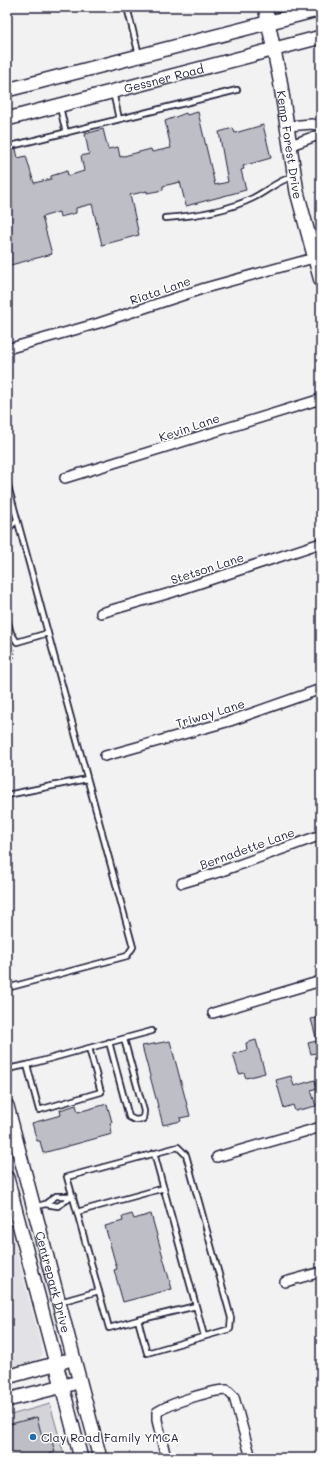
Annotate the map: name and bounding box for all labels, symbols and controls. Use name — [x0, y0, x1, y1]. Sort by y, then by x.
street label: Gessner Road — [122, 60, 206, 96]
street label: Kemp Forest Drive — [274, 89, 307, 201]
street label: Riata Lane — [127, 272, 193, 308]
street label: Kevin Lane — [157, 409, 221, 445]
street label: Stetson Lane — [168, 549, 246, 587]
street label: Triway Lane — [174, 695, 246, 731]
street label: Bernadette Lane — [197, 823, 297, 873]
street label: Centrepark Drive — [32, 1229, 75, 1334]
place label: Clay Road Family YMCA — [41, 1429, 179, 1445]
marker: Clay Road Family YMCA — [28, 1432, 38, 1442]

